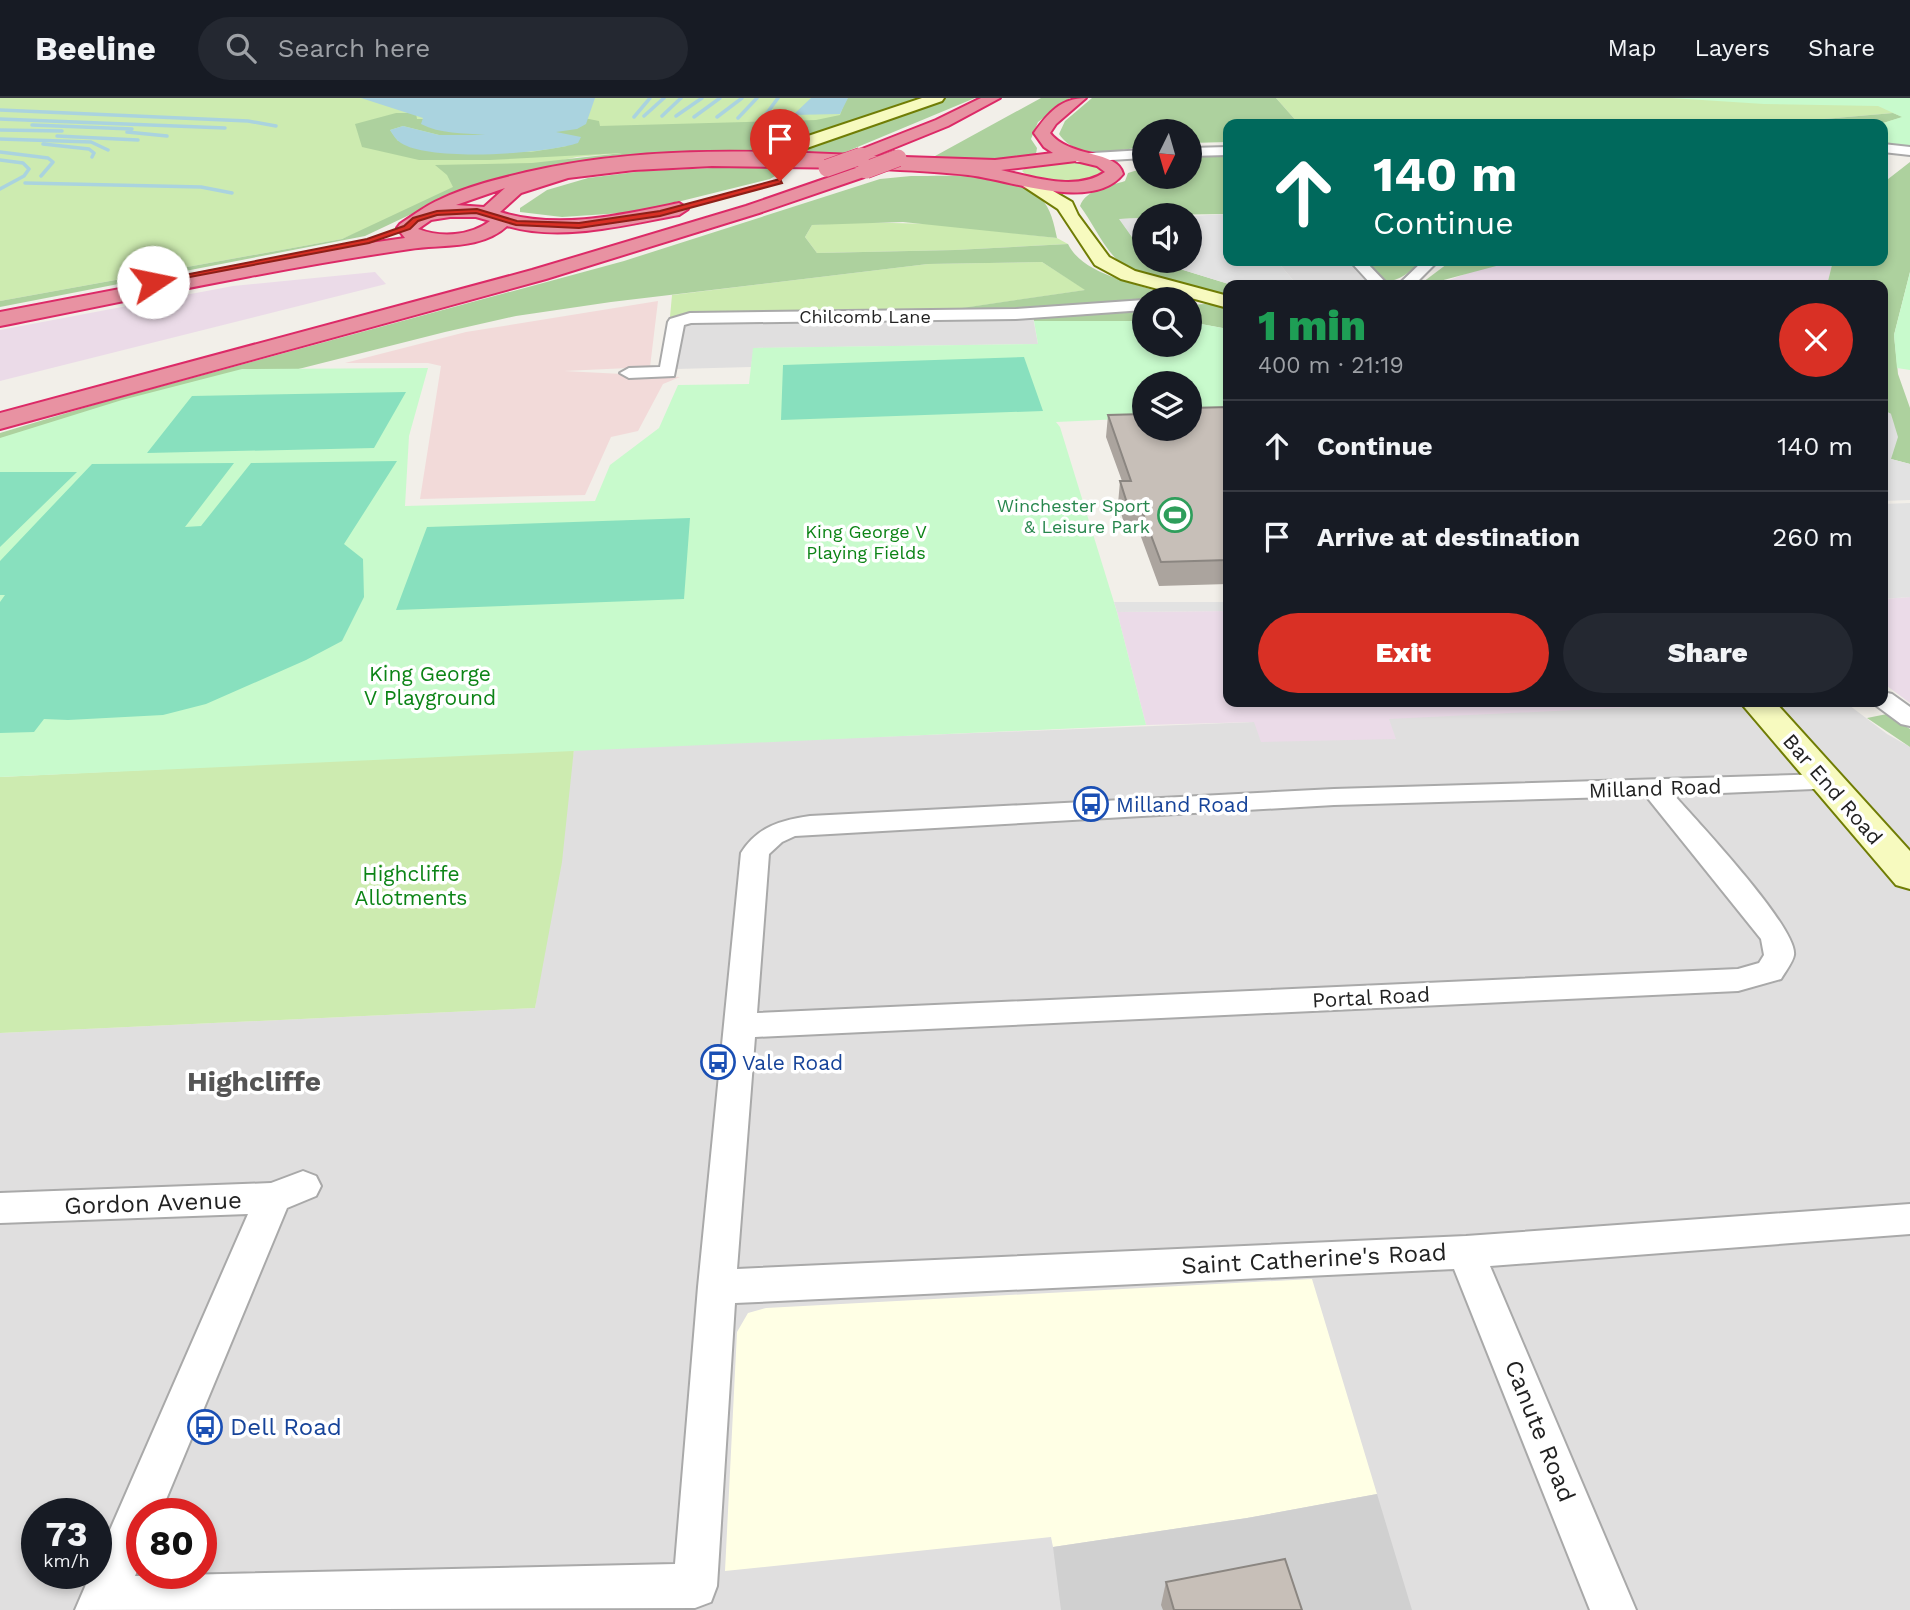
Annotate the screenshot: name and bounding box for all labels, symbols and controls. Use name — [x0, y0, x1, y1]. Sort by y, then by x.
search box — [198, 17, 688, 80]
text: Beeline — [35, 29, 156, 68]
icon: search — [222, 29, 260, 67]
text: Search here — [278, 33, 430, 63]
text: Map — [1608, 34, 1656, 62]
text: Layers — [1694, 34, 1770, 62]
text: Share — [1808, 34, 1875, 62]
pin — [750, 109, 810, 181]
north arrow — [1132, 119, 1202, 189]
map controls — [1132, 119, 1202, 441]
icon: arrive — [761, 120, 799, 158]
text: 140 m — [1373, 145, 1517, 203]
icon: ahead — [1258, 147, 1349, 238]
button: sound — [1132, 203, 1202, 273]
text: Continue — [1373, 204, 1514, 242]
position arrow — [116, 245, 190, 319]
button: search — [1132, 287, 1202, 357]
text: 1 min — [1258, 301, 1366, 350]
button: close — [1779, 303, 1853, 377]
street label: Chilcomb Lane — [799, 306, 931, 327]
text: 400 m · 21:19 — [1258, 352, 1404, 379]
button: layers — [1132, 371, 1202, 441]
icon: ahead — [1258, 427, 1296, 465]
text: Continue — [1317, 431, 1433, 461]
text: 140 m — [1777, 431, 1853, 461]
place label: Winchester Sport & Leisure Park — [997, 495, 1150, 537]
sports icon: Winchester Sport & Leisure Park — [1156, 496, 1194, 534]
icon: arrive — [1258, 518, 1296, 556]
park label: King George V Playing Fields — [805, 521, 927, 563]
text: Arrive at destination — [1317, 522, 1580, 552]
text: 260 m — [1772, 522, 1853, 552]
button: Exit — [1258, 613, 1549, 693]
button: Share — [1563, 613, 1853, 693]
park label: King George V Playground — [364, 661, 496, 710]
street label: Bar End Road — [1778, 728, 1888, 850]
street label: Milland Road — [1588, 773, 1722, 803]
bus stop icon: Milland Road — [1072, 785, 1110, 823]
place label: Milland Road — [1116, 792, 1249, 817]
park label: Highcliffe Allotments — [355, 861, 467, 910]
street label: Portal Road — [1311, 981, 1431, 1013]
bus stop icon: Vale Road — [699, 1043, 737, 1081]
place label: Vale Road — [742, 1050, 843, 1075]
district label: Highcliffe — [187, 1065, 321, 1098]
street label: Gordon Avenue — [64, 1186, 242, 1220]
street label: Saint Catherine's Road — [1181, 1238, 1447, 1280]
street label: Canute Road — [1499, 1356, 1581, 1506]
bus stop icon: Dell Road — [186, 1408, 224, 1446]
place label: Dell Road — [230, 1413, 342, 1441]
speed limit sign: 80 — [126, 1498, 217, 1589]
text: 73 — [45, 1513, 88, 1555]
text: km/h — [43, 1550, 90, 1571]

